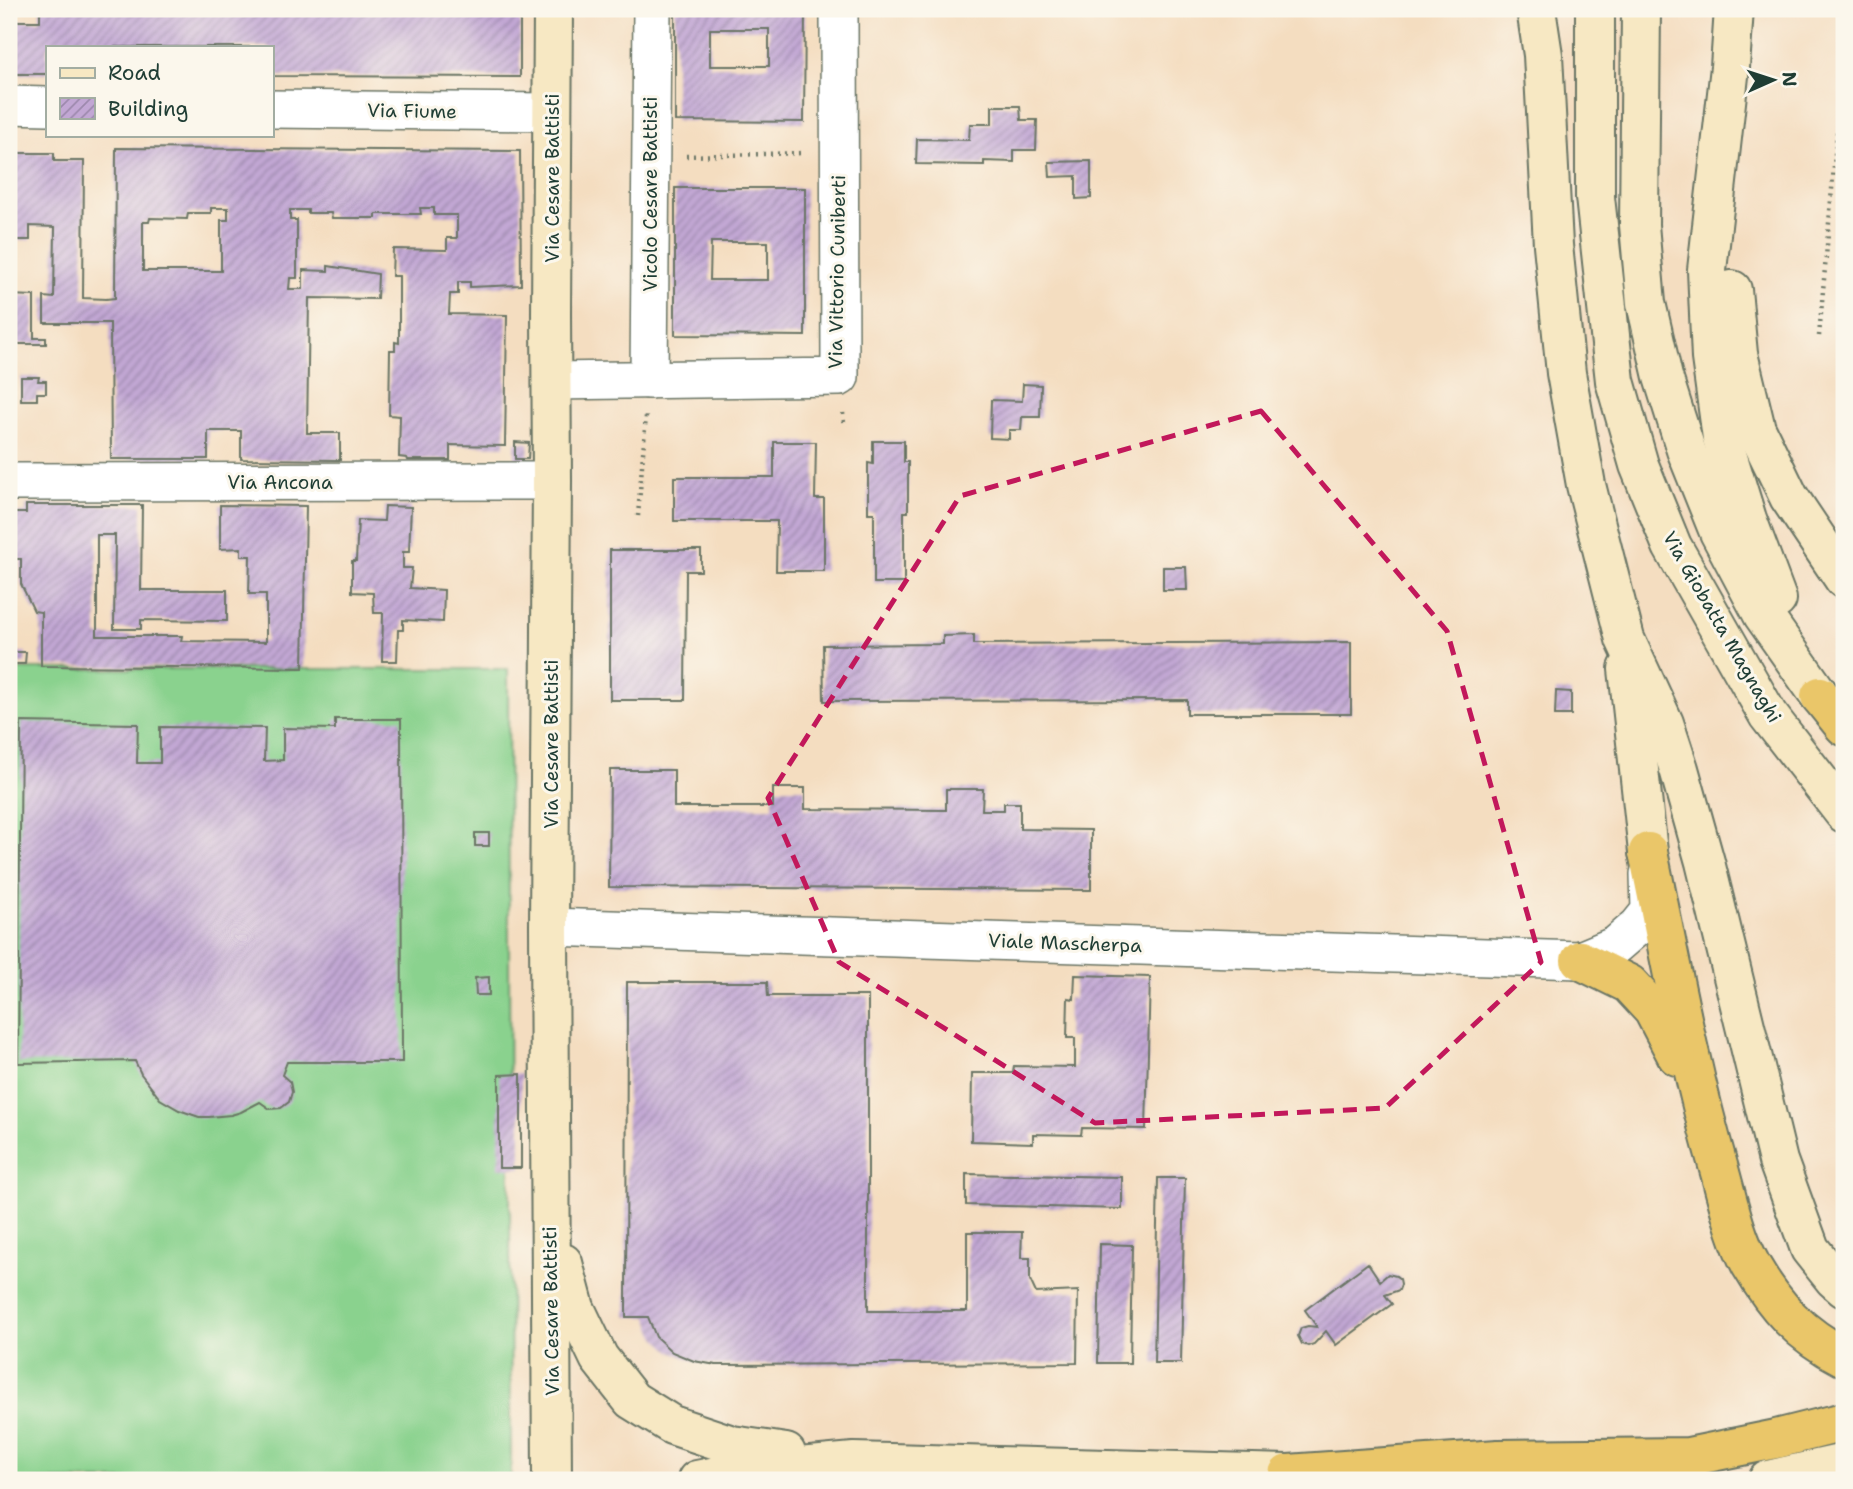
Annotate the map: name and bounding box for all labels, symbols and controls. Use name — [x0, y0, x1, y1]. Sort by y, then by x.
legend — [46, 46, 273, 136]
north arrow — [1738, 46, 1808, 116]
text: Road — [108, 59, 161, 87]
text: N — [1777, 71, 1802, 87]
street label: Via Cesare Battisti — [540, 93, 565, 263]
text: Building — [108, 95, 188, 123]
street label: Vicolo Cesare Battisti — [638, 96, 663, 292]
street label: Via Fiume — [367, 98, 457, 124]
street label: Via Vittorio Cuniberti — [823, 175, 851, 369]
street label: Via Ancona — [227, 470, 333, 495]
street label: Via Giobatta Magnaghi — [1657, 527, 1787, 727]
street label: Via Cesare Battisti — [539, 659, 564, 829]
street label: Viale Mascherpa — [988, 928, 1143, 958]
street label: Via Cesare Battisti — [537, 1226, 565, 1396]

